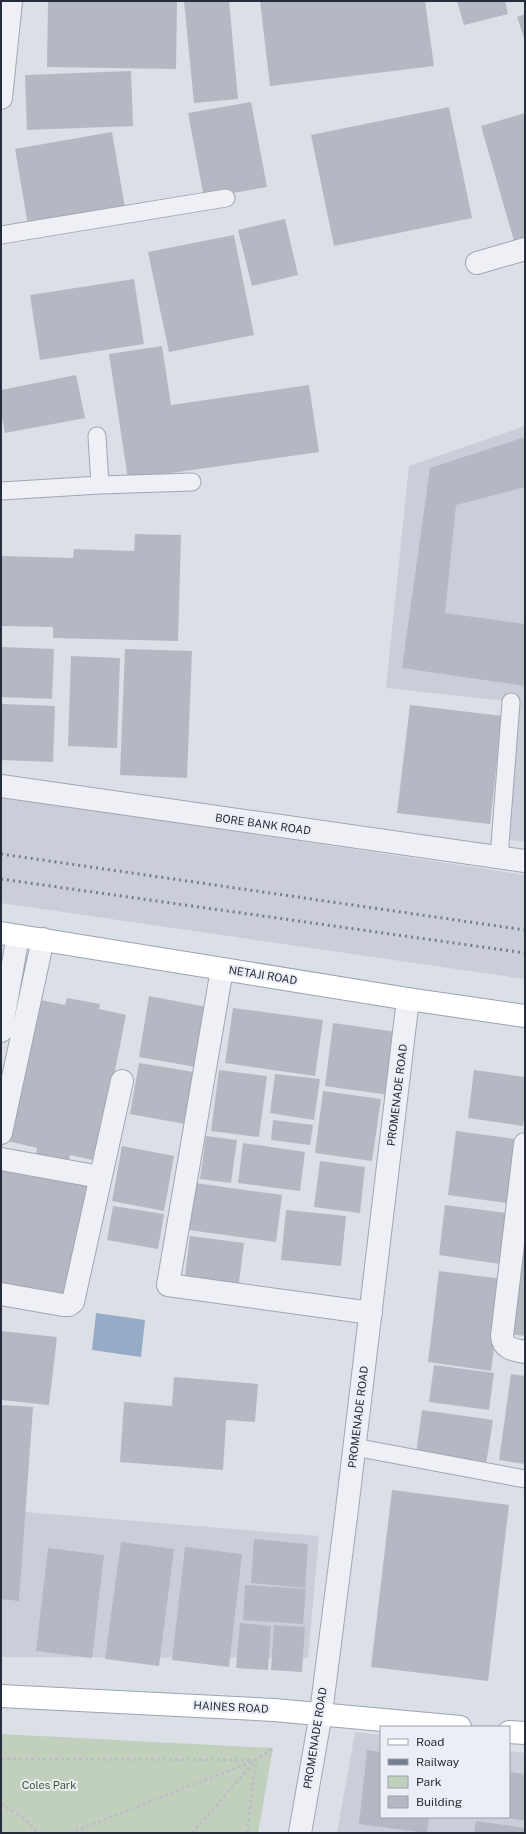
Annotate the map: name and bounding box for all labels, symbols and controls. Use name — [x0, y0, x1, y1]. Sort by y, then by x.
street label: BORE BANK ROAD — [214, 811, 312, 837]
street label: NETAJI ROAD — [228, 964, 299, 986]
street label: PROMENADE ROAD — [385, 1043, 409, 1147]
street label: PROMENADE ROAD — [346, 1365, 370, 1469]
street label: PROMENADE ROAD — [301, 1686, 329, 1790]
street label: HAINES ROAD — [193, 1699, 269, 1715]
legend — [380, 1726, 510, 1818]
text: Road — [416, 1735, 444, 1749]
text: Railway — [416, 1755, 460, 1769]
text: Park — [416, 1775, 442, 1789]
park label: Coles Park — [22, 1779, 76, 1791]
text: Building — [416, 1795, 462, 1809]

